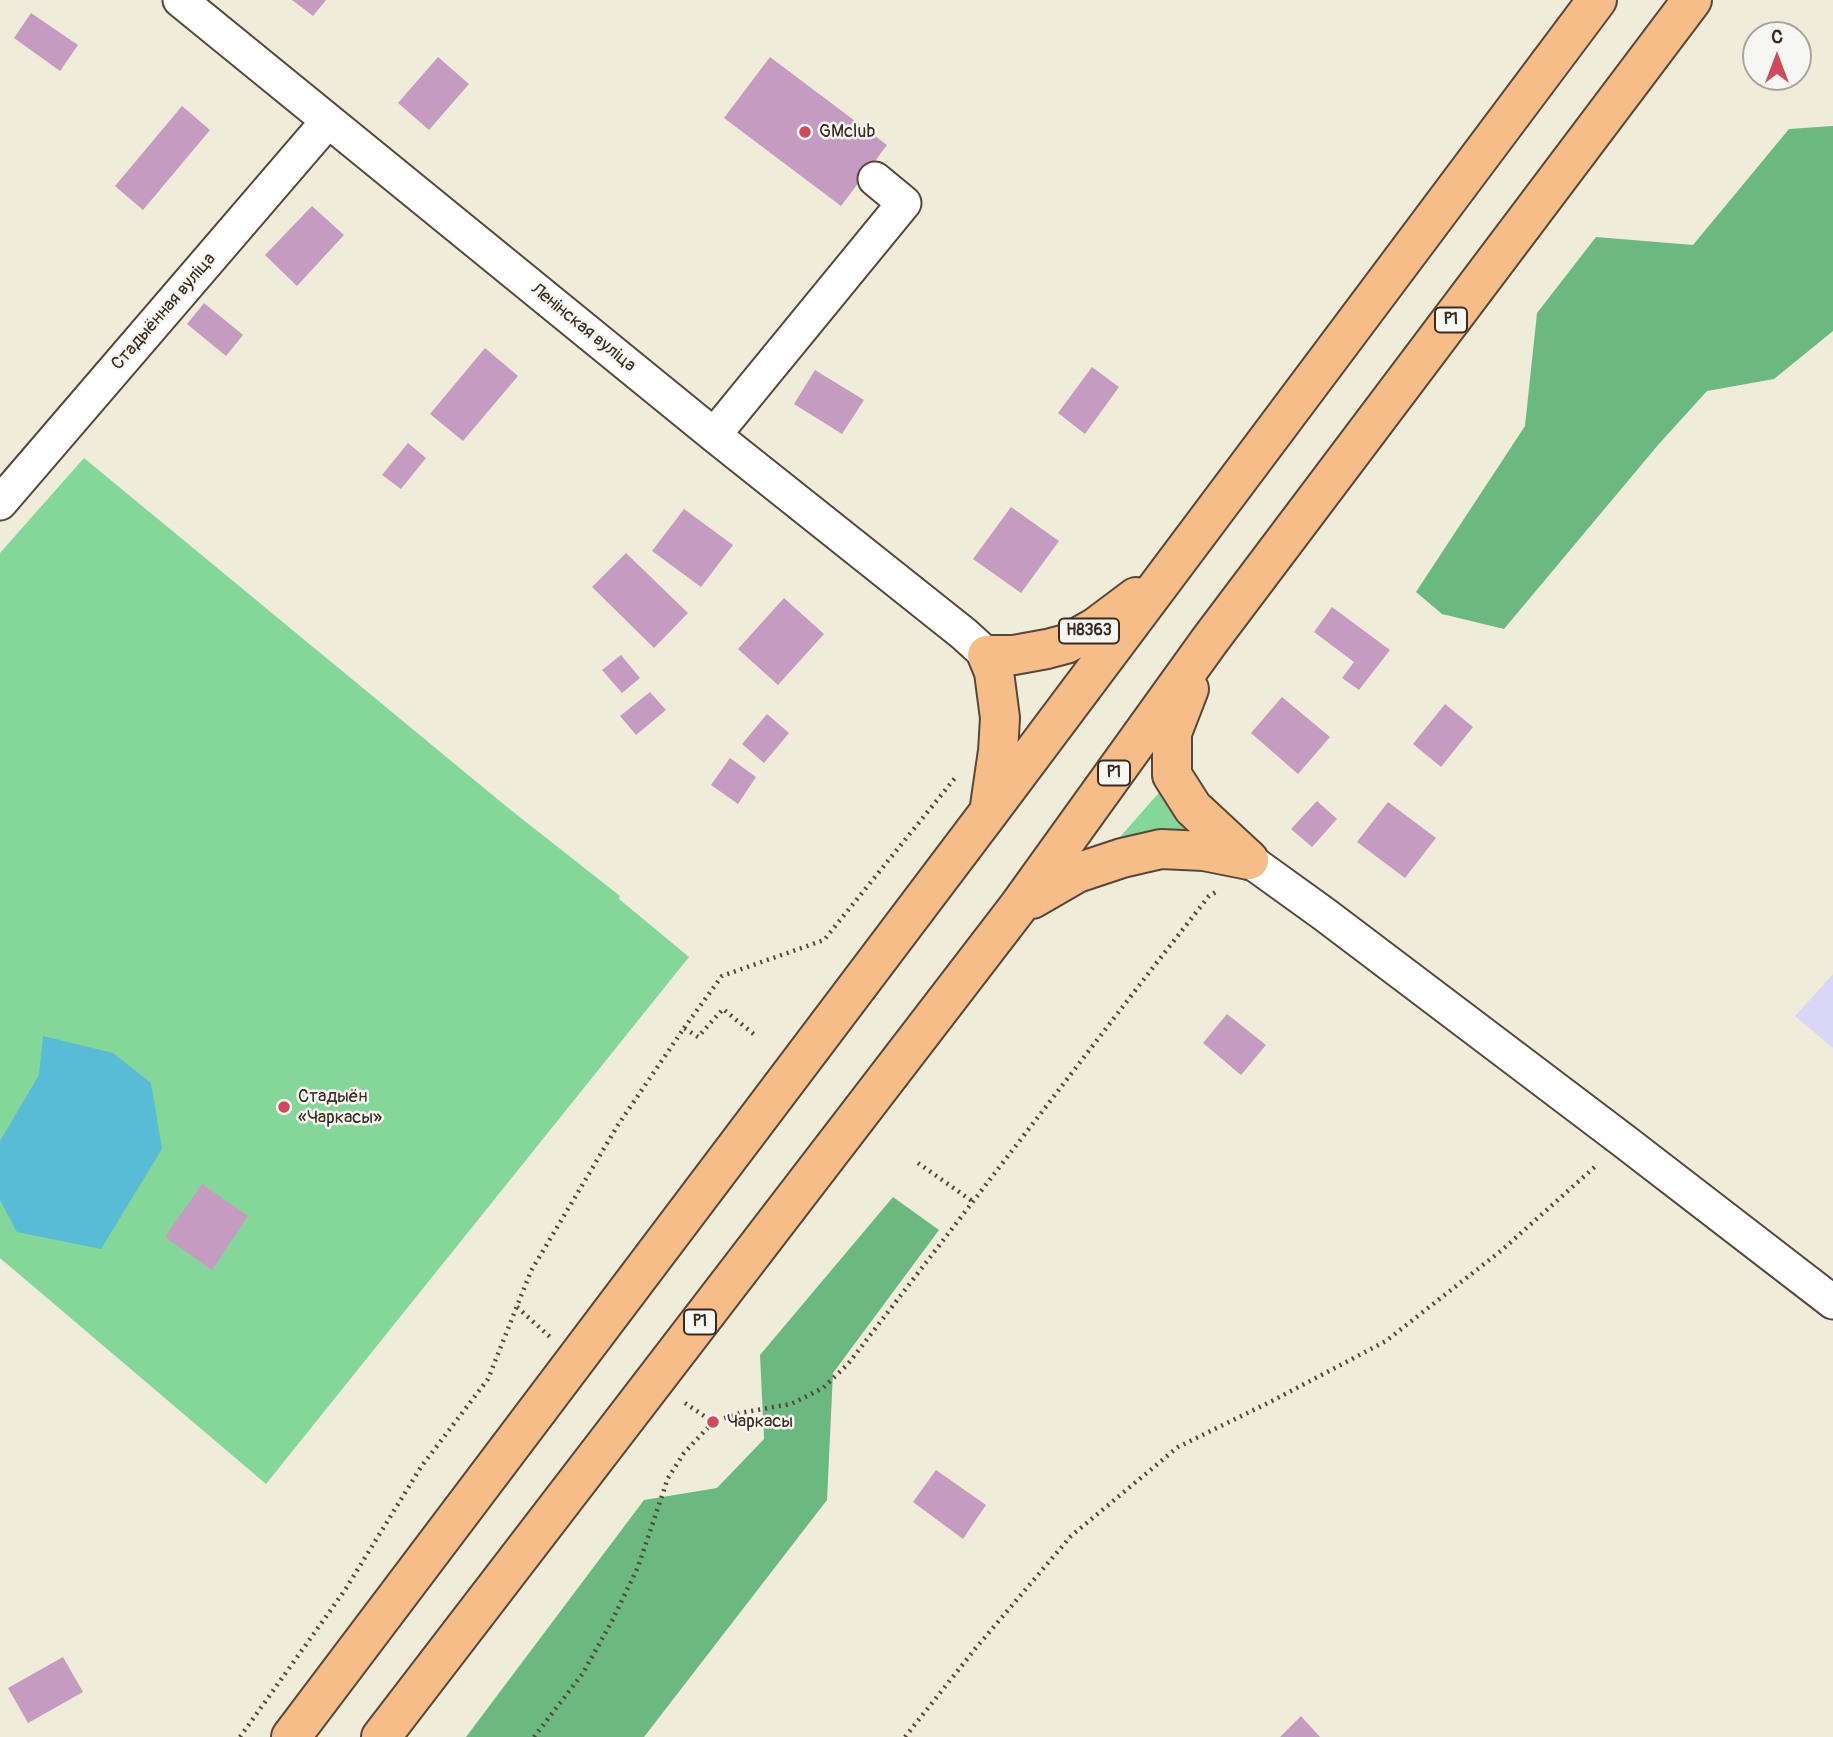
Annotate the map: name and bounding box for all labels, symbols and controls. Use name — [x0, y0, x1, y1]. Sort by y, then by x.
north arrow — [1742, 21, 1812, 91]
text: С — [1771, 25, 1783, 49]
place label: GMclub — [819, 121, 875, 143]
marker: GMclub — [797, 124, 813, 140]
street label: Стадыённая вуліца — [107, 249, 221, 375]
street label: Ленінская вуліца — [526, 279, 640, 377]
road number: Р1 — [1435, 308, 1467, 332]
road number: Н8363 — [1059, 618, 1119, 644]
road number: Р1 — [1098, 760, 1130, 786]
place label: Стадыён «Чаркасы» — [298, 1086, 382, 1128]
marker: Стадыён «Чаркасы» — [276, 1099, 292, 1115]
road number: Р1 — [684, 1310, 716, 1334]
place label: Чаркасы — [727, 1411, 793, 1433]
marker: Чаркасы — [705, 1414, 721, 1430]

